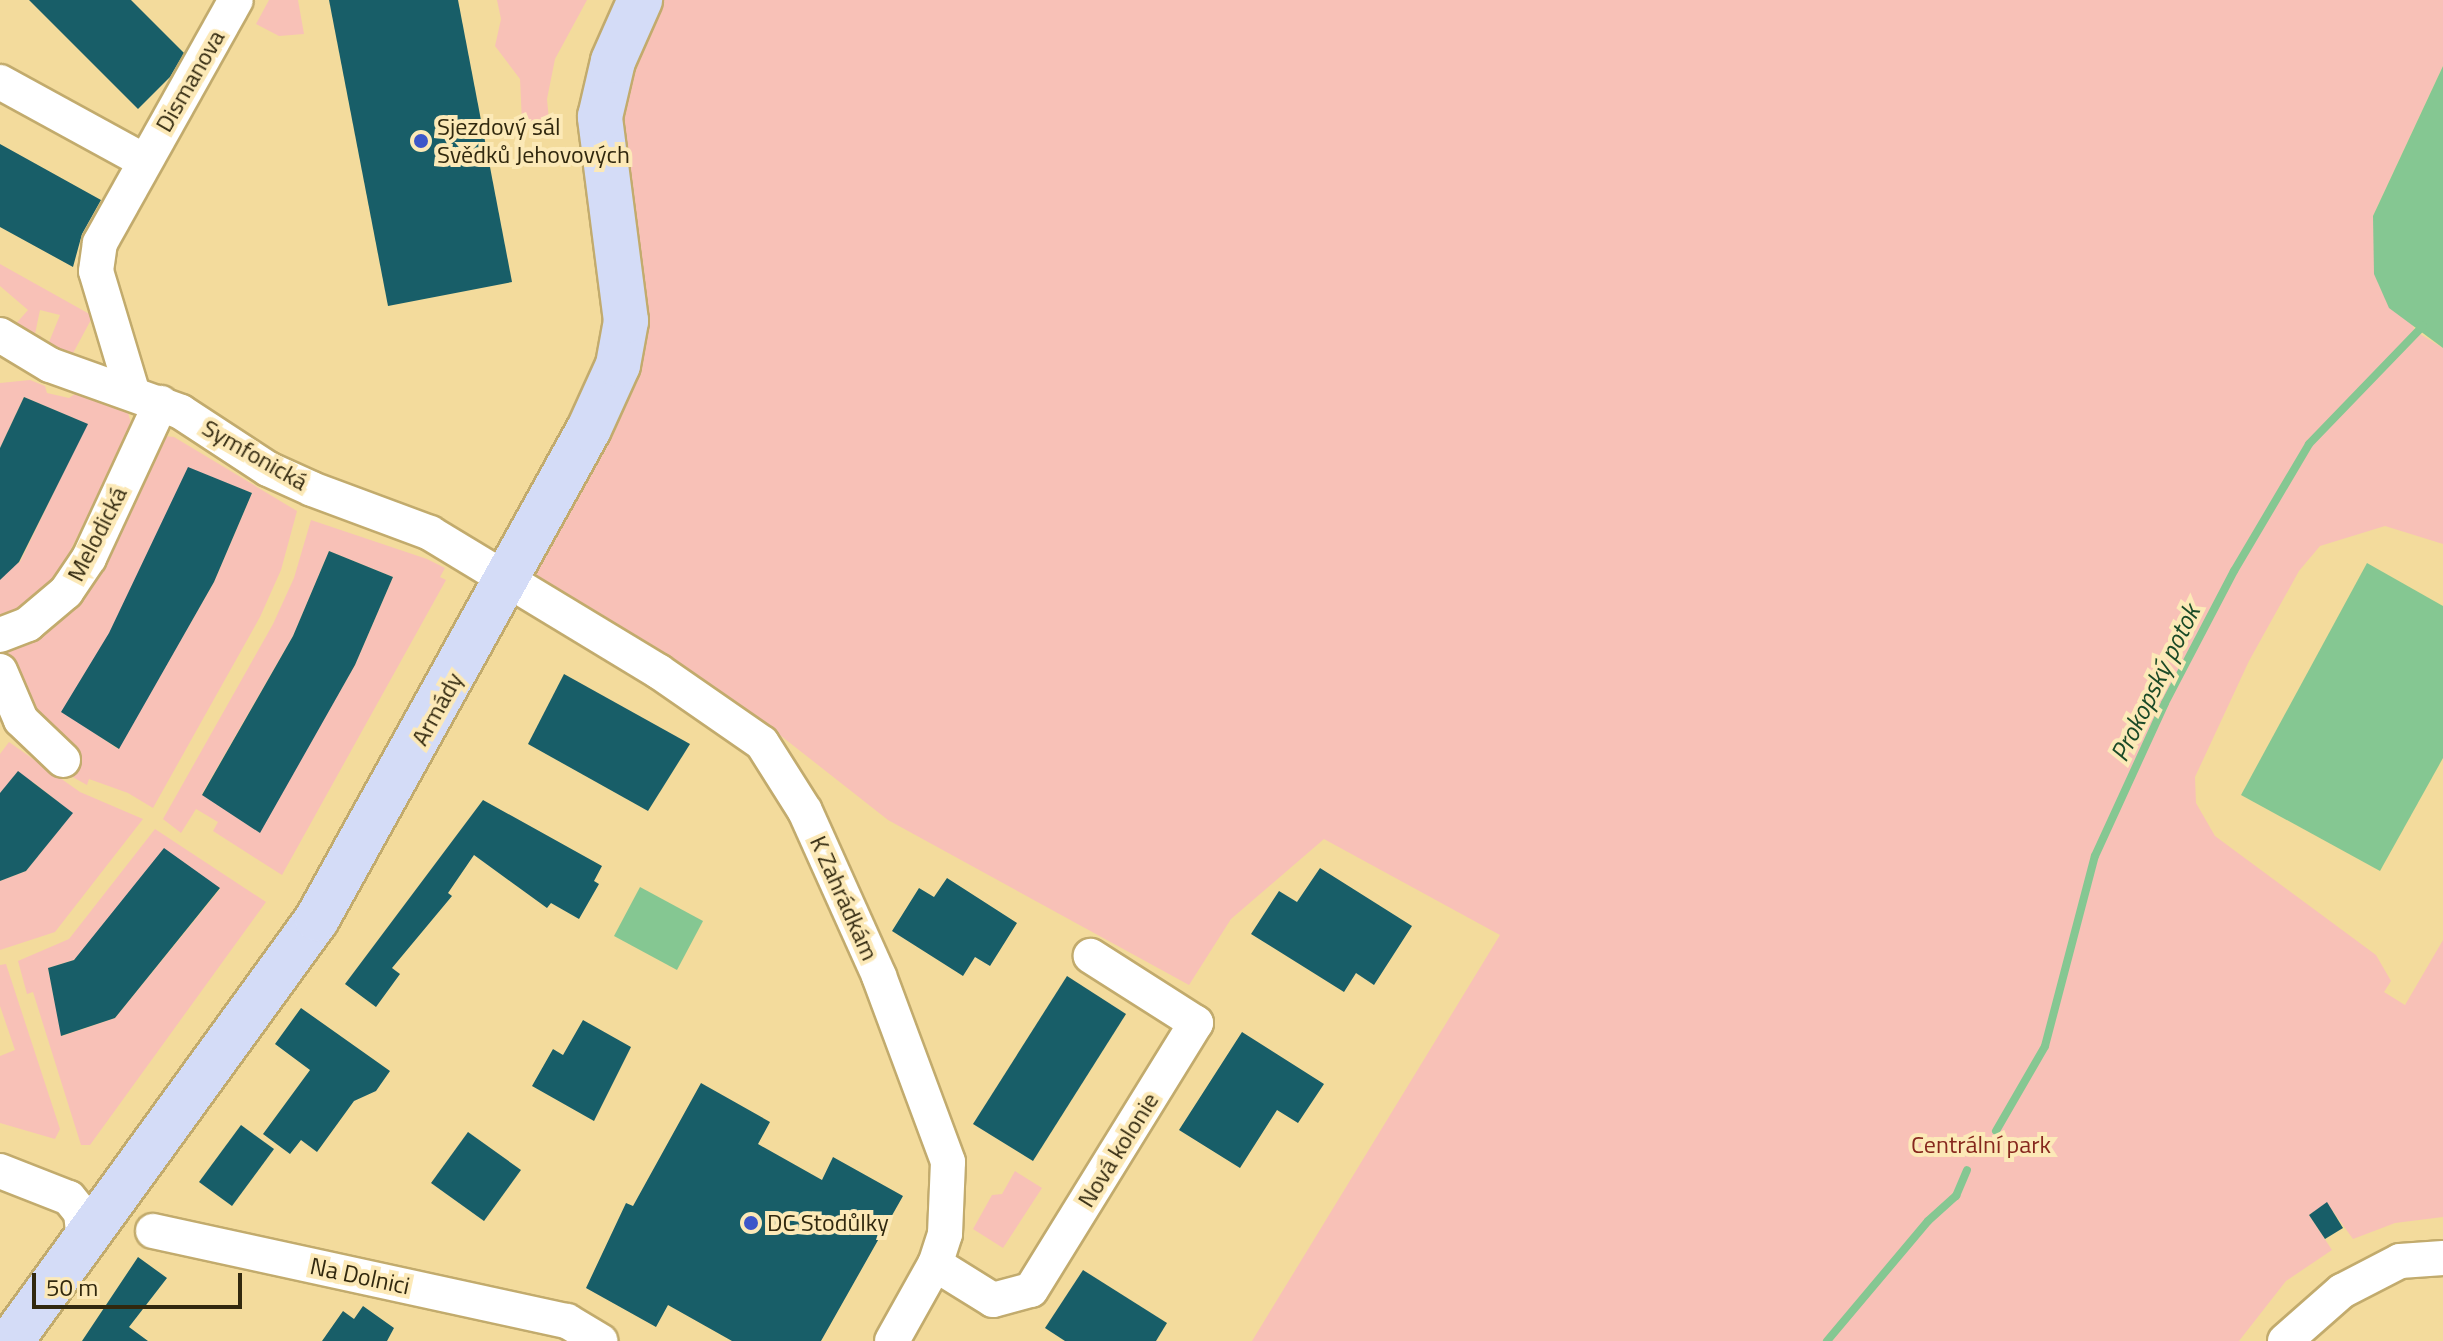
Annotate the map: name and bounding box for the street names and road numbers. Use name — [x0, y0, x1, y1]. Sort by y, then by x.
street label: Dismanova — [149, 25, 231, 137]
street label: Symfonická — [197, 413, 313, 497]
street label: Melodická — [61, 482, 133, 586]
street label: Armády — [405, 667, 469, 751]
street label: K Zahrádkám — [804, 831, 884, 965]
street label: Nová kolonie — [1071, 1087, 1165, 1213]
street label: Na Dolnici — [308, 1251, 412, 1301]

